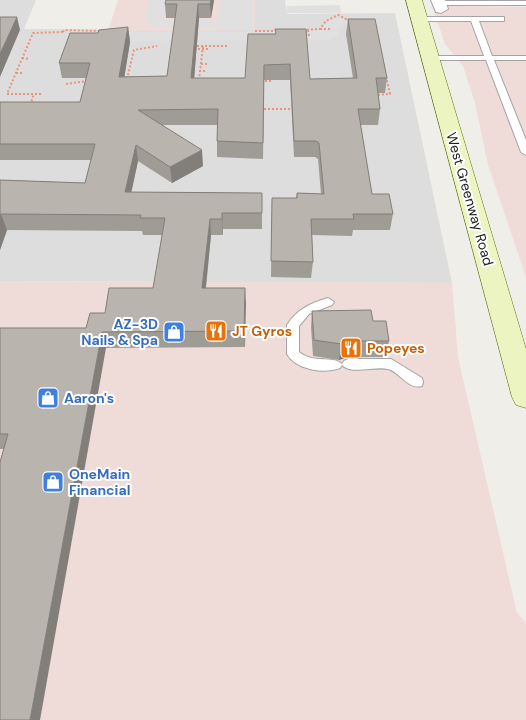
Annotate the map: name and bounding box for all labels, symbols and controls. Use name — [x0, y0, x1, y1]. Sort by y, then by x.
street label: West Greenway Road — [442, 130, 498, 268]
place label: AZ-3D Nails & Spa — [81, 315, 158, 349]
restaurant icon: JT Gyros — [204, 319, 228, 343]
shop icon: AZ-3D Nails & Spa — [162, 320, 186, 344]
place label: JT Gyros — [232, 322, 292, 340]
restaurant icon: Popeyes — [339, 336, 363, 360]
place label: Popeyes — [367, 339, 425, 357]
shop icon: Aaron's — [36, 386, 60, 410]
place label: Aaron's — [64, 389, 114, 407]
place label: OneMain Financial — [69, 465, 130, 499]
shop icon: OneMain Financial — [41, 470, 65, 494]

